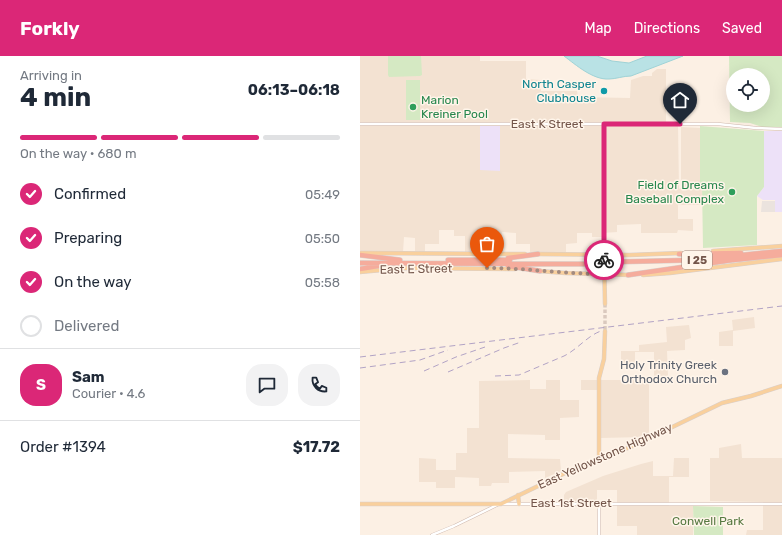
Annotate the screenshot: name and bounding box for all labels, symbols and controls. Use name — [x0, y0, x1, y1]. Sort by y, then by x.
text: Forkly — [20, 17, 80, 40]
text: Map — [585, 20, 612, 37]
text: Directions — [634, 20, 700, 37]
text: Saved — [722, 20, 762, 37]
text: Arriving in — [20, 68, 82, 83]
map controls — [726, 68, 770, 112]
button: locate — [726, 68, 770, 112]
place label: North Casper Clubhouse — [522, 77, 596, 105]
text: 06:13–06:18 — [248, 81, 340, 99]
text: 4 min — [20, 82, 91, 113]
pin — [663, 83, 697, 124]
marker: North Casper Clubhouse — [599, 86, 609, 96]
icon: home — [669, 89, 691, 111]
place label: Marion Kreiner Pool — [421, 93, 488, 121]
marker: Marion Kreiner Pool — [408, 102, 418, 112]
street label: East K Street — [511, 117, 583, 131]
text: On the way · 680 m — [20, 146, 137, 161]
place label: Field of Dreams Baseball Complex — [625, 178, 725, 206]
icon: check — [20, 183, 42, 205]
text: Confirmed — [54, 185, 126, 203]
text: 05:49 — [305, 187, 340, 202]
marker: Field of Dreams Baseball Complex — [727, 187, 737, 197]
icon: check — [20, 227, 42, 249]
pin — [470, 227, 504, 268]
text: Preparing — [54, 229, 122, 247]
text: 05:50 — [305, 231, 340, 246]
icon: bag — [476, 233, 498, 255]
courier — [584, 240, 624, 280]
icon: bike — [593, 249, 615, 271]
road number: I 25 — [682, 251, 712, 269]
street label: East E Street — [380, 261, 453, 277]
icon: check — [20, 271, 42, 293]
text: On the way — [54, 273, 132, 291]
text: 05:58 — [305, 275, 340, 290]
text: Delivered — [54, 317, 119, 335]
place label: Holy Trinity Greek Orthodox Church — [620, 358, 718, 386]
button: chat — [246, 364, 288, 406]
button: phone — [298, 364, 340, 406]
marker: Holy Trinity Greek Orthodox Church — [720, 367, 730, 377]
text: Sam — [72, 368, 105, 386]
text: S — [36, 376, 46, 394]
text: Courier · 4.6 — [72, 386, 145, 401]
street label: East Yellowstone Highway — [536, 420, 675, 492]
text: Order #1394 — [20, 438, 106, 456]
text: $17.72 — [293, 438, 340, 456]
street label: East 1st Street — [530, 496, 612, 510]
park label: Conwell Park — [672, 514, 745, 528]

